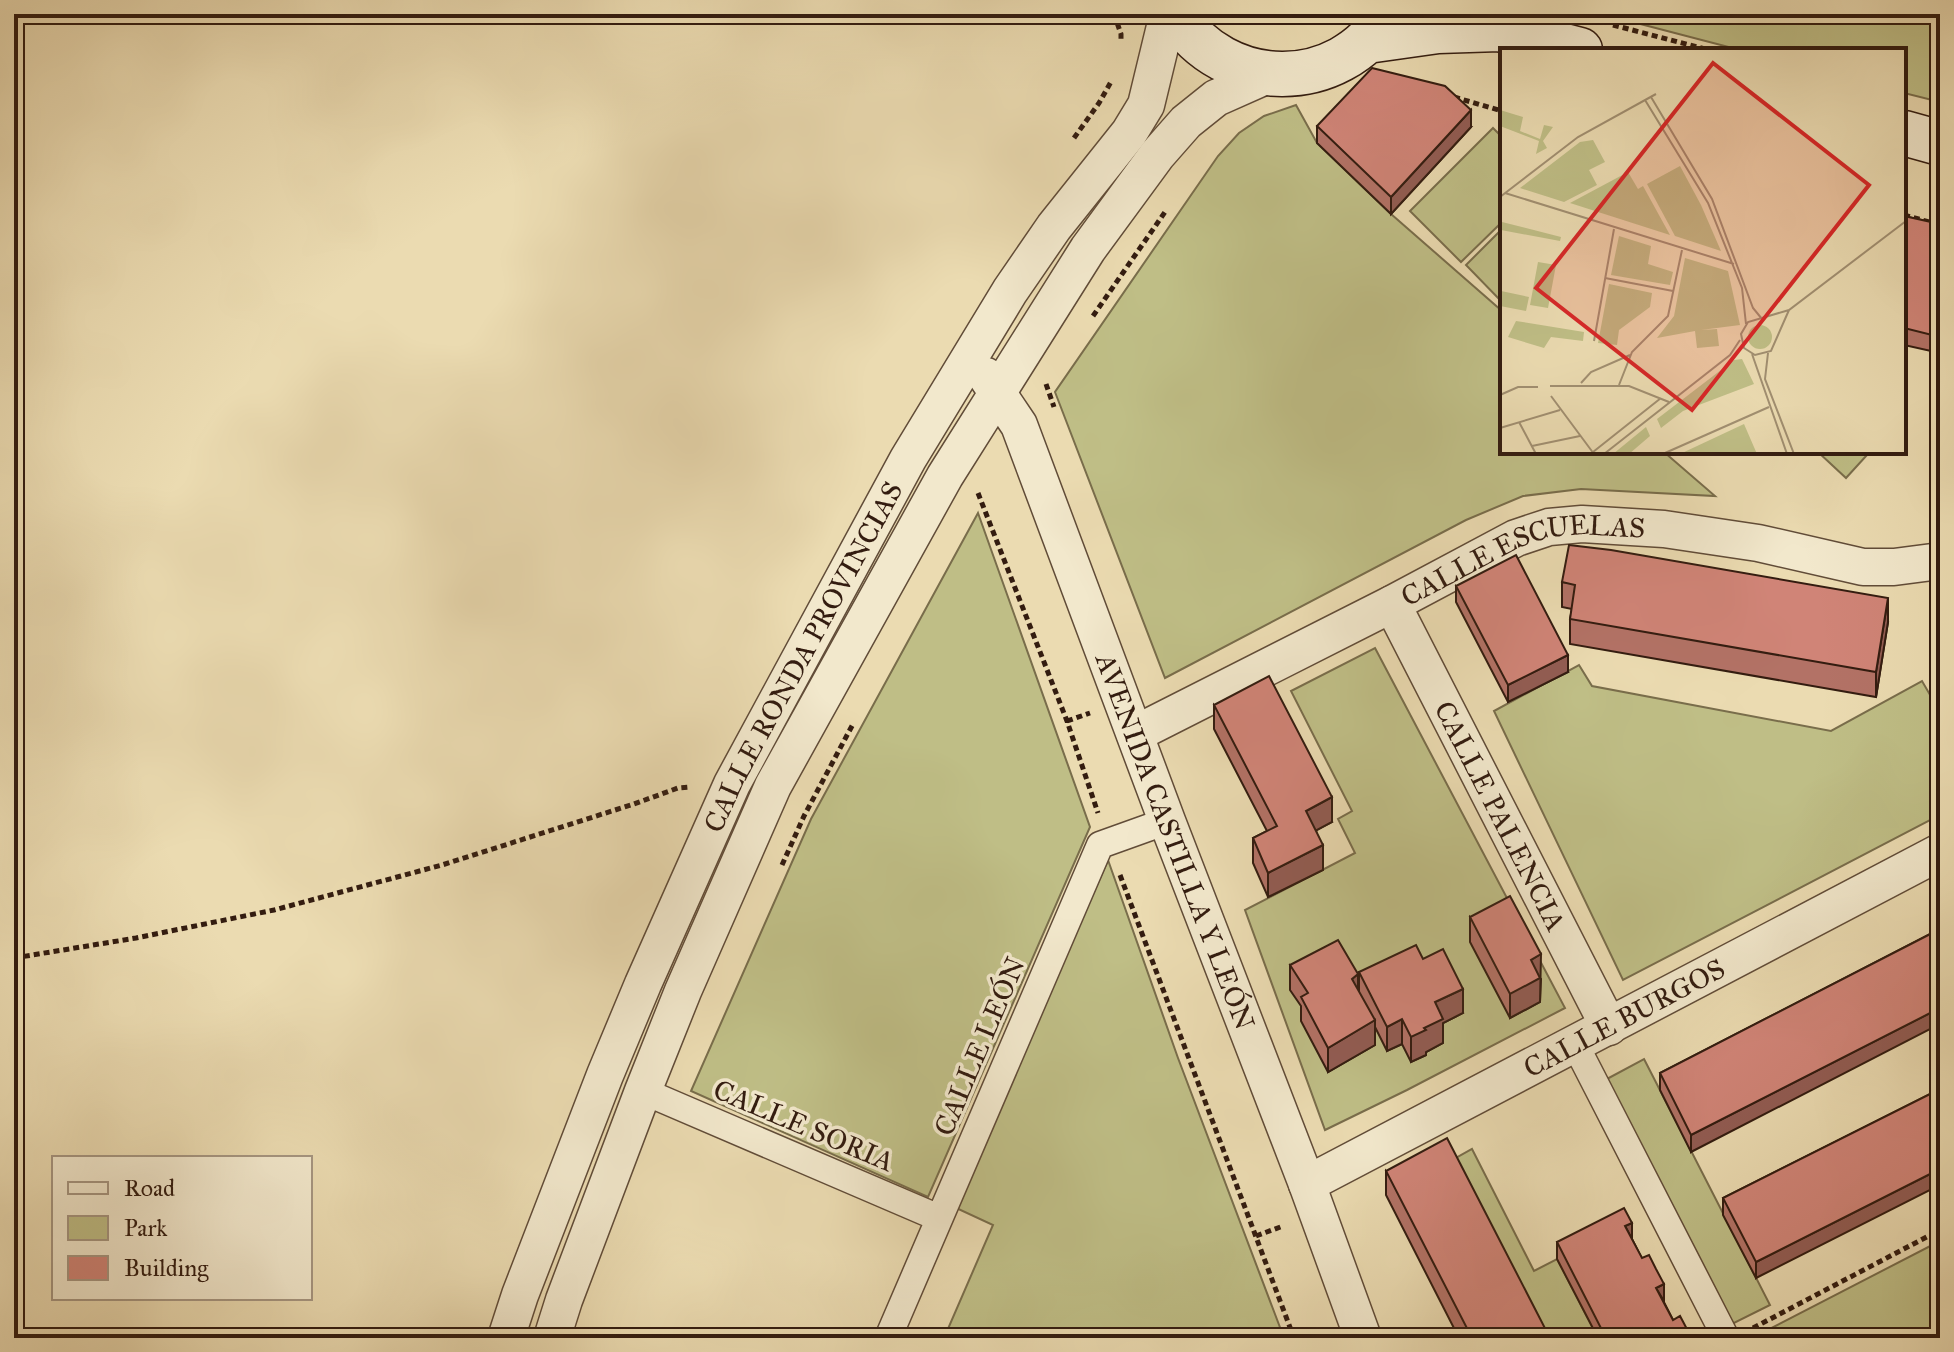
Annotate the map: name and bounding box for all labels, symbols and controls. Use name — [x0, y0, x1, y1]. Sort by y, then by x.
inset map — [1500, 48, 1906, 454]
street label: CALLE RONDA PROVINCIAS — [696, 475, 911, 838]
street label: CALLE ESCUELAS — [1395, 506, 1646, 614]
street label: AVENIDA CASTILLA Y LEÓN — [1087, 647, 1263, 1035]
street label: CALLE PALENCIA — [1427, 695, 1574, 937]
street label: CALLE BURGOS — [1518, 951, 1731, 1085]
street label: CALLE LEÓN — [926, 952, 1033, 1141]
street label: CALLE SORIA — [708, 1072, 900, 1179]
legend — [52, 1156, 312, 1300]
text: Road — [124, 1173, 175, 1203]
text: Park — [124, 1213, 168, 1243]
text: Building — [124, 1253, 209, 1283]

